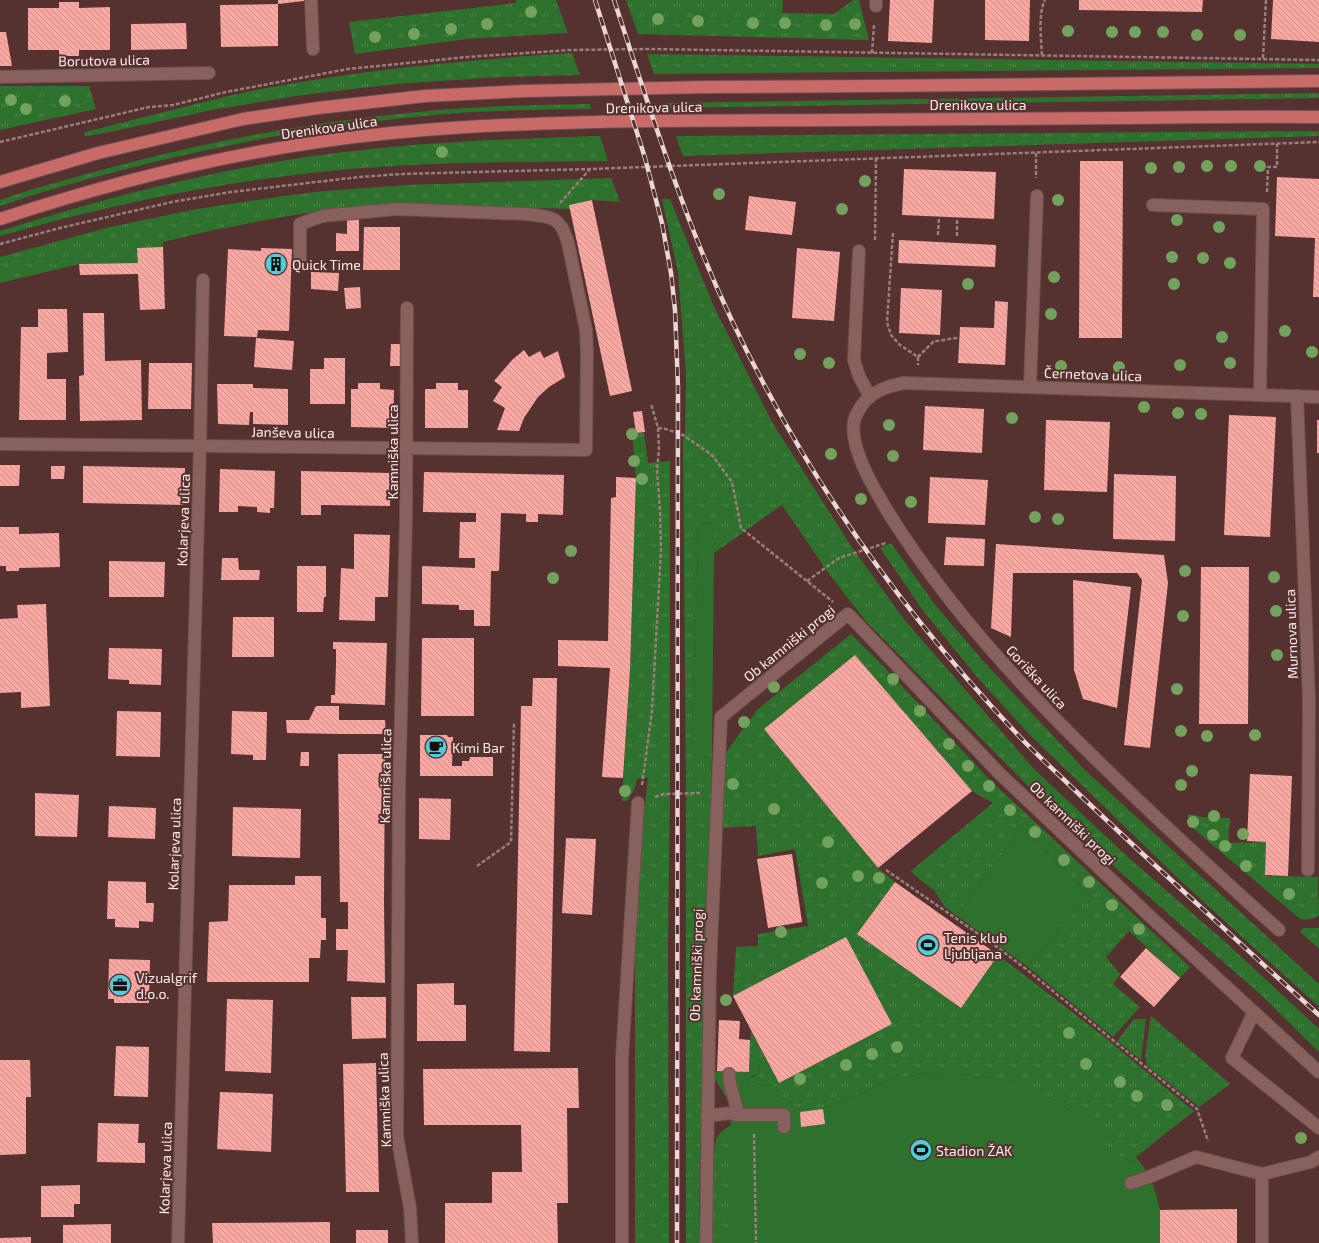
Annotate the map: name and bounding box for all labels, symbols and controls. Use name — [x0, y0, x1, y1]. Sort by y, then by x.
street label: Borutova ulica — [58, 51, 150, 69]
street label: Drenikova ulica — [930, 96, 1026, 113]
street label: Drenikova ulica — [605, 98, 703, 116]
street label: Drenikova ulica — [280, 112, 378, 142]
building icon: Quick Time — [263, 251, 289, 277]
place label: Quick Time — [292, 256, 361, 273]
street label: Černetova ulica — [1044, 364, 1142, 384]
street label: Kamniška ulica — [384, 404, 401, 500]
street label: Janševa ulica — [251, 423, 335, 441]
street label: Kolarjeva ulica — [173, 473, 193, 567]
street label: Murnova ulica — [1281, 589, 1301, 679]
street label: Ob kamniški progi — [740, 601, 838, 685]
street label: Goriška ulica — [1003, 642, 1071, 712]
street label: Kamniška ulica — [376, 728, 394, 824]
cafe icon: Kimi Bar — [423, 734, 449, 760]
place label: Kimi Bar — [452, 739, 505, 756]
street label: Ob kamniški progi — [1027, 778, 1119, 868]
street label: Kolarjeva ulica — [164, 797, 184, 891]
street label: Ob kamniški progi — [686, 908, 706, 1022]
place label: Tenis klub Ljubljana — [944, 929, 1007, 962]
sports icon: Tenis klub Ljubljana — [915, 932, 941, 958]
place label: Vizualgrif d.o.o. — [136, 969, 198, 1002]
office icon: Vizualgrif d.o.o. — [107, 972, 133, 998]
street label: Kamniška ulica — [374, 1052, 394, 1148]
street label: Kolarjeva ulica — [155, 1121, 175, 1215]
sports icon: Stadion ŽAK — [908, 1137, 934, 1163]
place label: Stadion ŽAK — [936, 1142, 1013, 1159]

